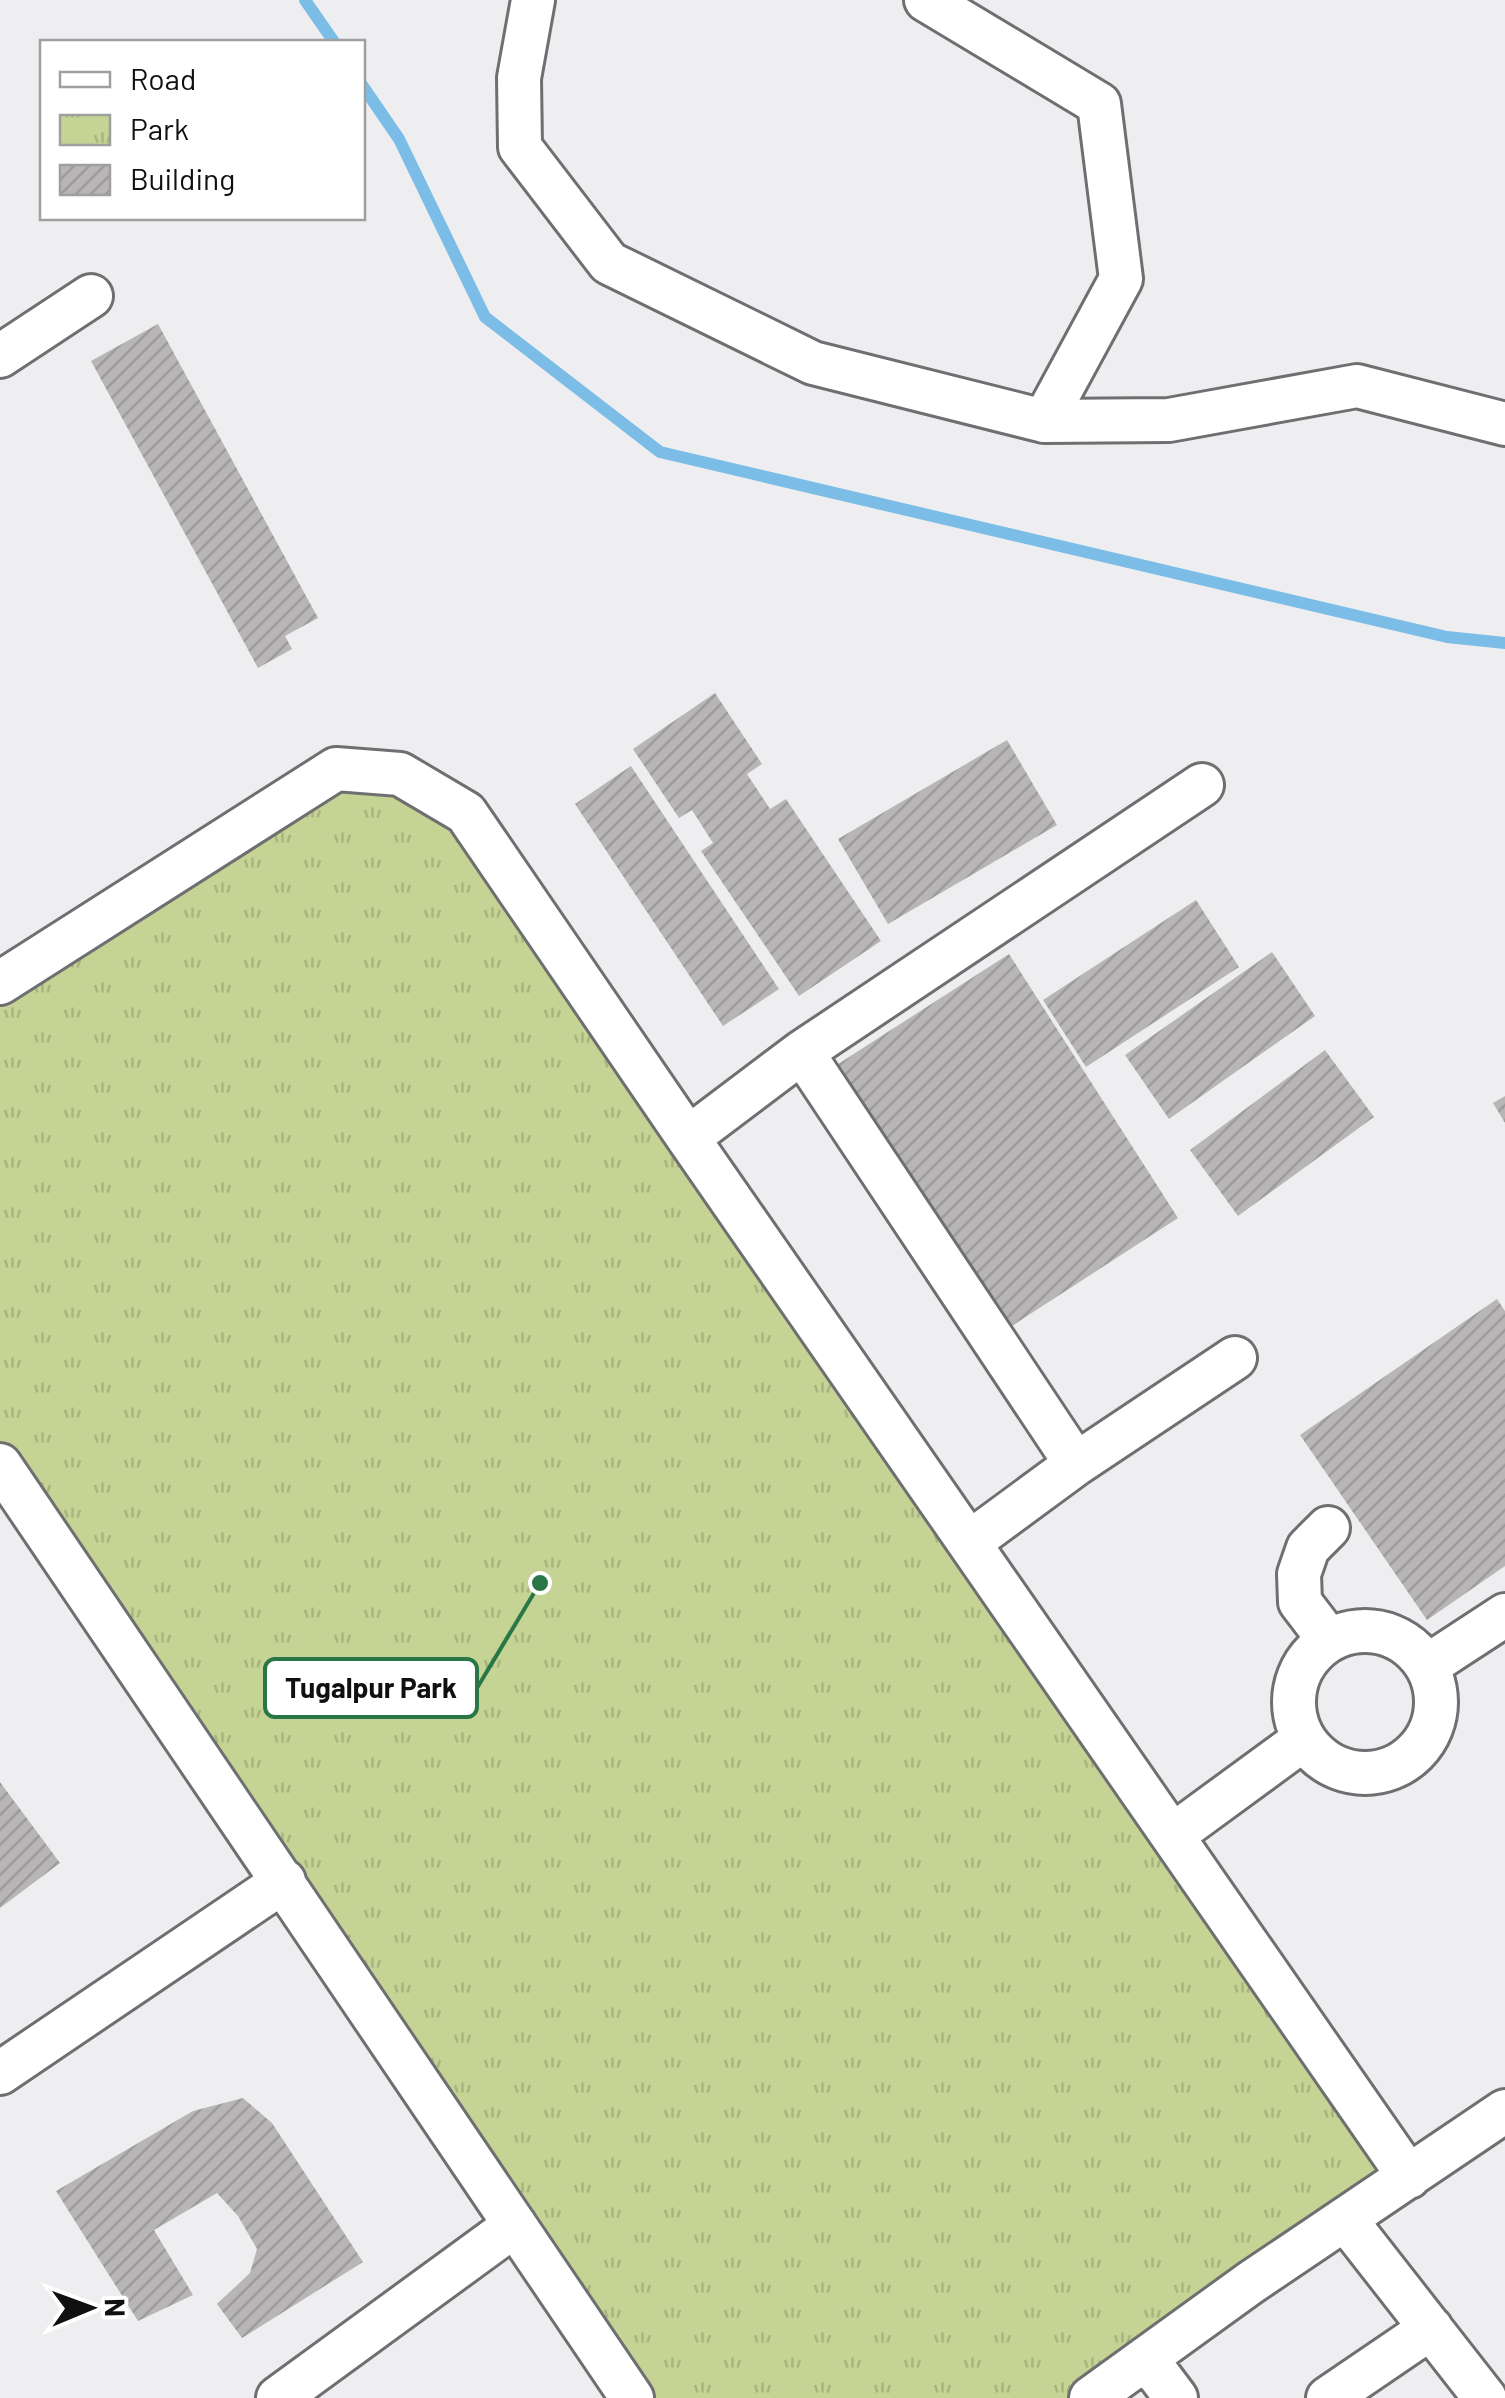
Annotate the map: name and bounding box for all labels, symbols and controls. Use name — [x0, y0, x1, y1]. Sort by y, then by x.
legend — [40, 40, 365, 220]
text: Road — [130, 60, 196, 96]
text: Park — [130, 110, 189, 146]
text: Building — [130, 160, 235, 196]
callout: Tugalpur Park — [265, 1659, 477, 1717]
text: Tugalpur Park — [285, 1670, 457, 1704]
north arrow — [40, 2258, 140, 2358]
text: N — [99, 2298, 133, 2317]

